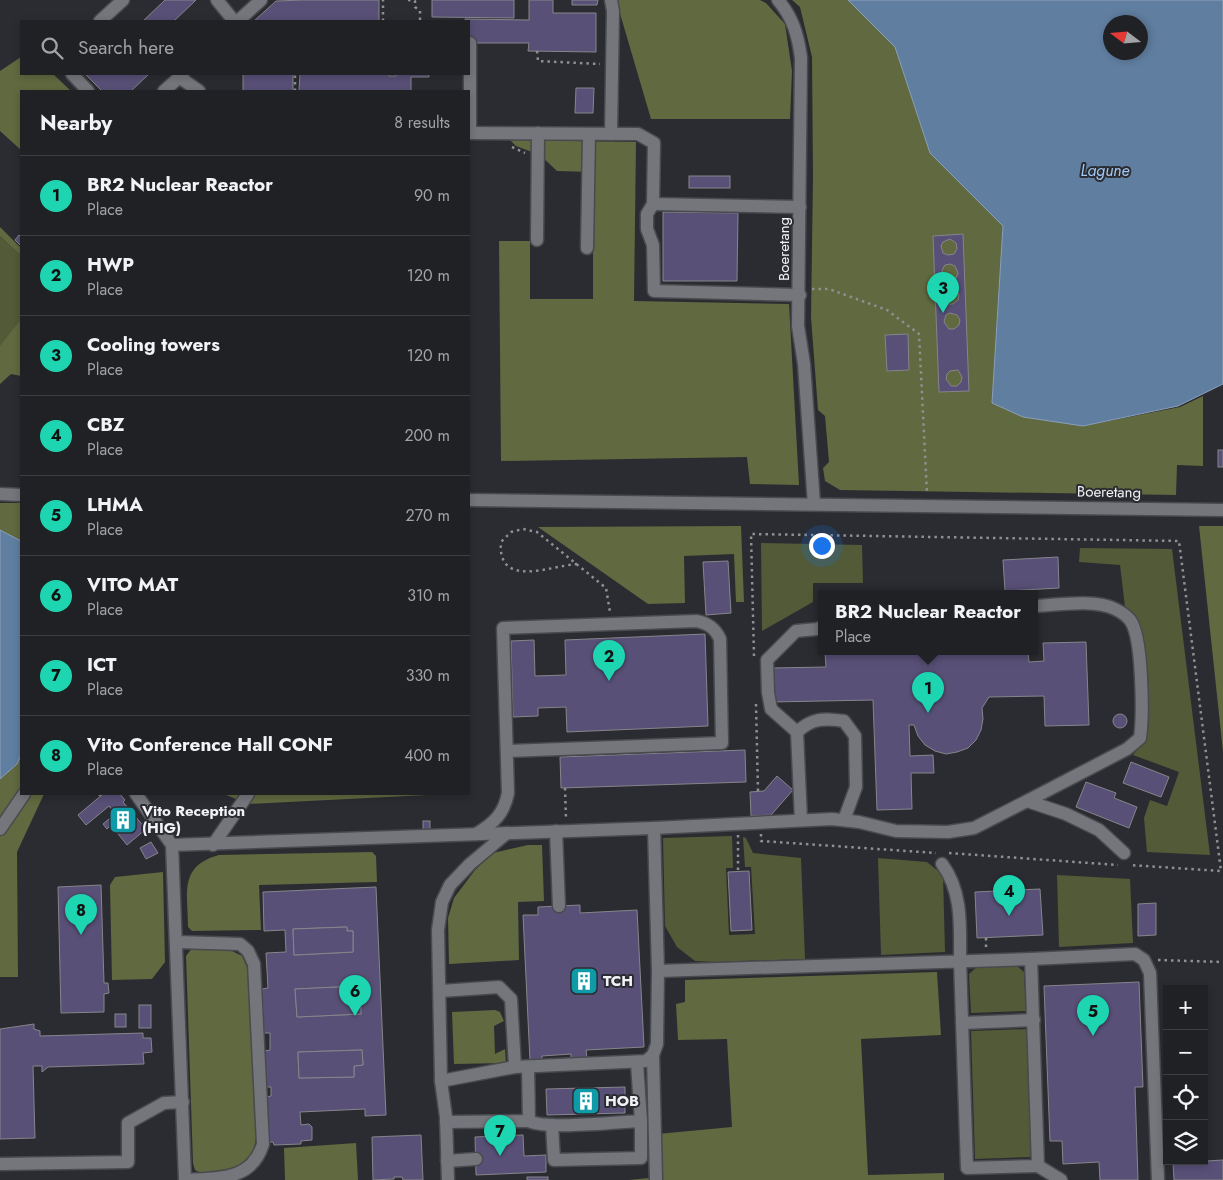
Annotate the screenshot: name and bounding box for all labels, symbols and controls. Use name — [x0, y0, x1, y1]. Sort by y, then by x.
north arrow — [1103, 15, 1148, 60]
search box — [20, 20, 470, 75]
icon: search — [38, 34, 66, 62]
text: Search here — [78, 34, 174, 61]
text: Nearby — [40, 108, 112, 138]
text: 8 results — [394, 111, 450, 134]
water label: Lagune — [1081, 159, 1129, 182]
text: BR2 Nuclear Reactor — [87, 171, 273, 198]
text: 1 — [52, 184, 60, 207]
text: 90 m — [414, 184, 450, 207]
text: Place — [87, 198, 123, 221]
street label: Boeretang — [773, 217, 795, 281]
text: HWP — [87, 251, 134, 278]
text: 2 — [51, 264, 61, 287]
text: 120 m — [407, 264, 450, 287]
pin: 3 — [927, 272, 959, 313]
text: Place — [87, 278, 123, 301]
text: Cooling towers — [87, 331, 220, 358]
text: 3 — [51, 344, 61, 367]
text: 120 m — [407, 344, 450, 367]
text: Place — [87, 358, 123, 381]
text: CBZ — [87, 411, 124, 438]
text: 4 — [50, 424, 62, 447]
text: 200 m — [404, 424, 450, 447]
text: Place — [87, 438, 123, 461]
street label: Boeretang — [1077, 480, 1141, 504]
text: LHMA — [87, 491, 143, 518]
text: 5 — [51, 504, 61, 527]
text: 270 m — [406, 504, 450, 527]
text: Place — [87, 518, 123, 541]
your location — [809, 533, 835, 559]
text: VITO MAT — [87, 571, 178, 598]
text: 6 — [51, 584, 61, 607]
text: 310 m — [407, 584, 450, 607]
popup — [818, 590, 1038, 655]
text: Place — [87, 598, 123, 621]
text: BR2 Nuclear Reactor — [835, 598, 1021, 625]
text: Place — [835, 625, 871, 648]
pin: 2 — [593, 640, 625, 681]
text: ICT — [87, 651, 117, 678]
text: 7 — [51, 664, 61, 687]
text: 330 m — [406, 664, 450, 687]
pin: 1 — [912, 672, 944, 713]
text: Place — [87, 678, 123, 701]
text: Vito Conference Hall CONF — [87, 731, 333, 758]
text: 8 — [51, 744, 61, 767]
text: 400 m — [404, 744, 450, 767]
text: Place — [87, 758, 123, 781]
place label: Vito Reception (HIG) — [141, 800, 245, 839]
building icon: Vito Reception (HIG) — [108, 805, 138, 835]
pin: 4 — [993, 875, 1025, 916]
pin: 8 — [65, 894, 97, 935]
building icon: TCH — [569, 966, 599, 996]
place label: TCH — [603, 970, 633, 992]
pin: 6 — [339, 975, 371, 1016]
map controls — [1163, 985, 1208, 1165]
button: + — [1163, 985, 1208, 1030]
pin: 5 — [1077, 995, 1109, 1036]
button: − — [1163, 1030, 1208, 1075]
button: locate — [1163, 1075, 1208, 1120]
building icon: HOB — [571, 1086, 601, 1116]
place label: HOB — [605, 1090, 639, 1112]
pin: 7 — [484, 1115, 516, 1156]
button: layers — [1163, 1120, 1208, 1165]

